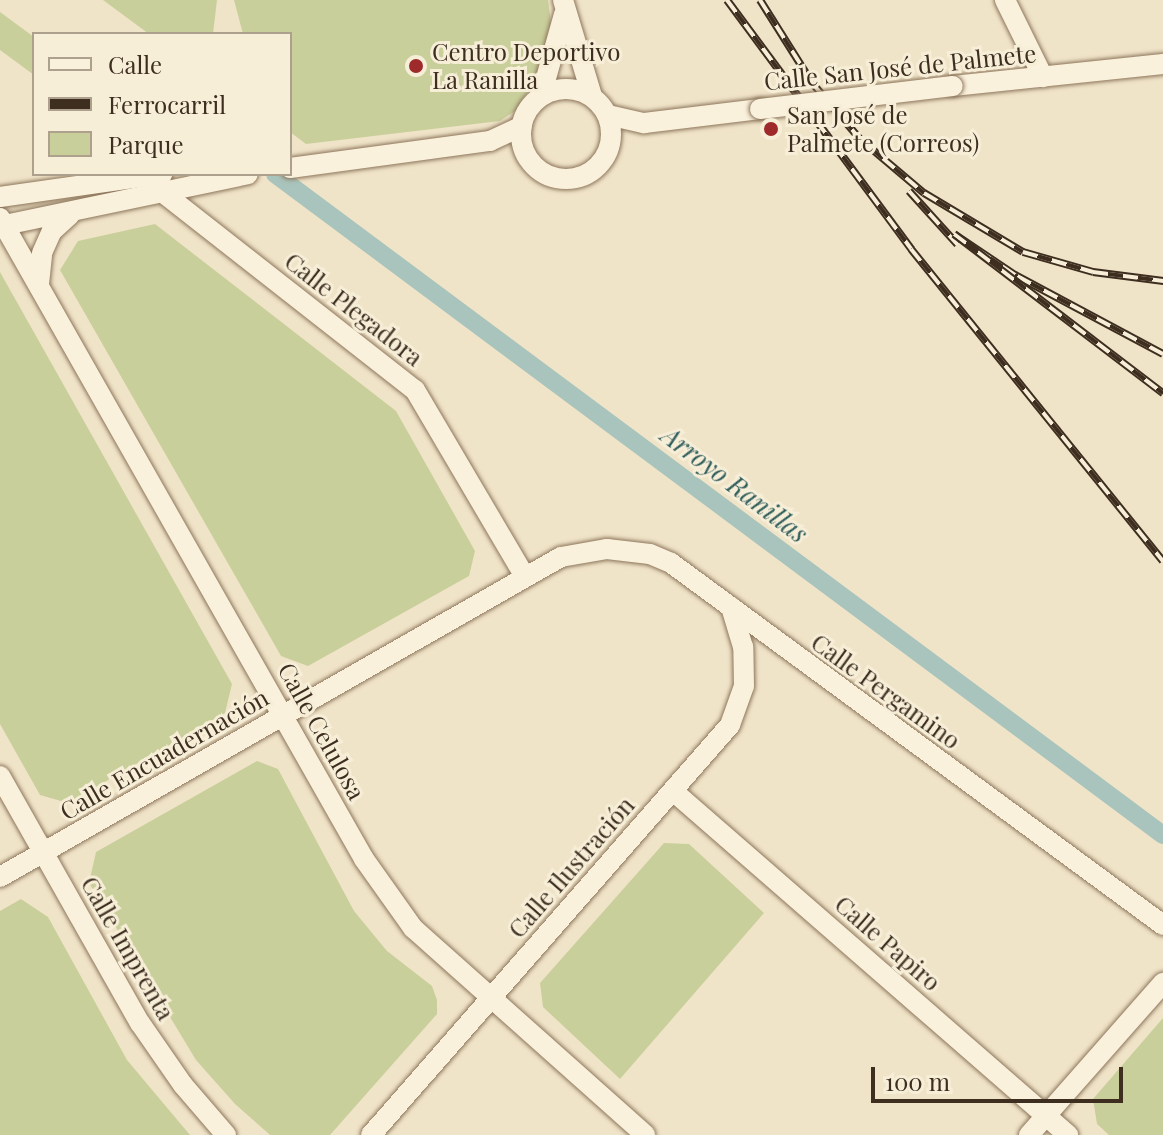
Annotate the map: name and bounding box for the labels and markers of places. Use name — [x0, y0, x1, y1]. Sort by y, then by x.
place label: Centro Deportivo La Ranilla — [432, 38, 620, 94]
marker: Centro Deportivo La Ranilla — [407, 57, 425, 75]
place label: San José de Palmete (Correos) — [787, 101, 979, 157]
marker: San José de Palmete (Correos) — [762, 120, 780, 138]

